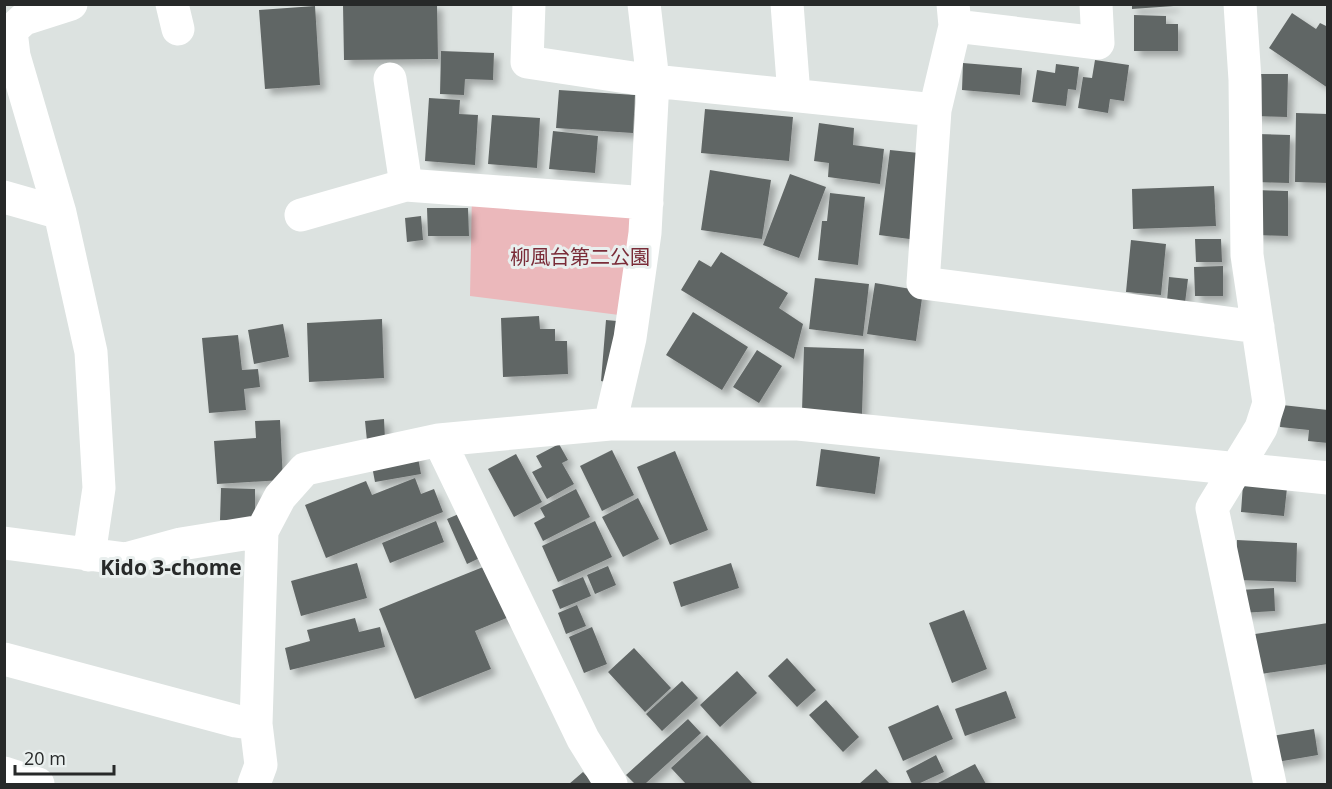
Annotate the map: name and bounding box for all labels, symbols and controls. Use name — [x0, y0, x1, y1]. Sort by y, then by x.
park label: 柳風台第二公園 — [510, 243, 650, 270]
district label: Kido 3-chome — [100, 553, 242, 581]
scale bar — [15, 738, 114, 776]
text: 20 m — [24, 746, 66, 770]

